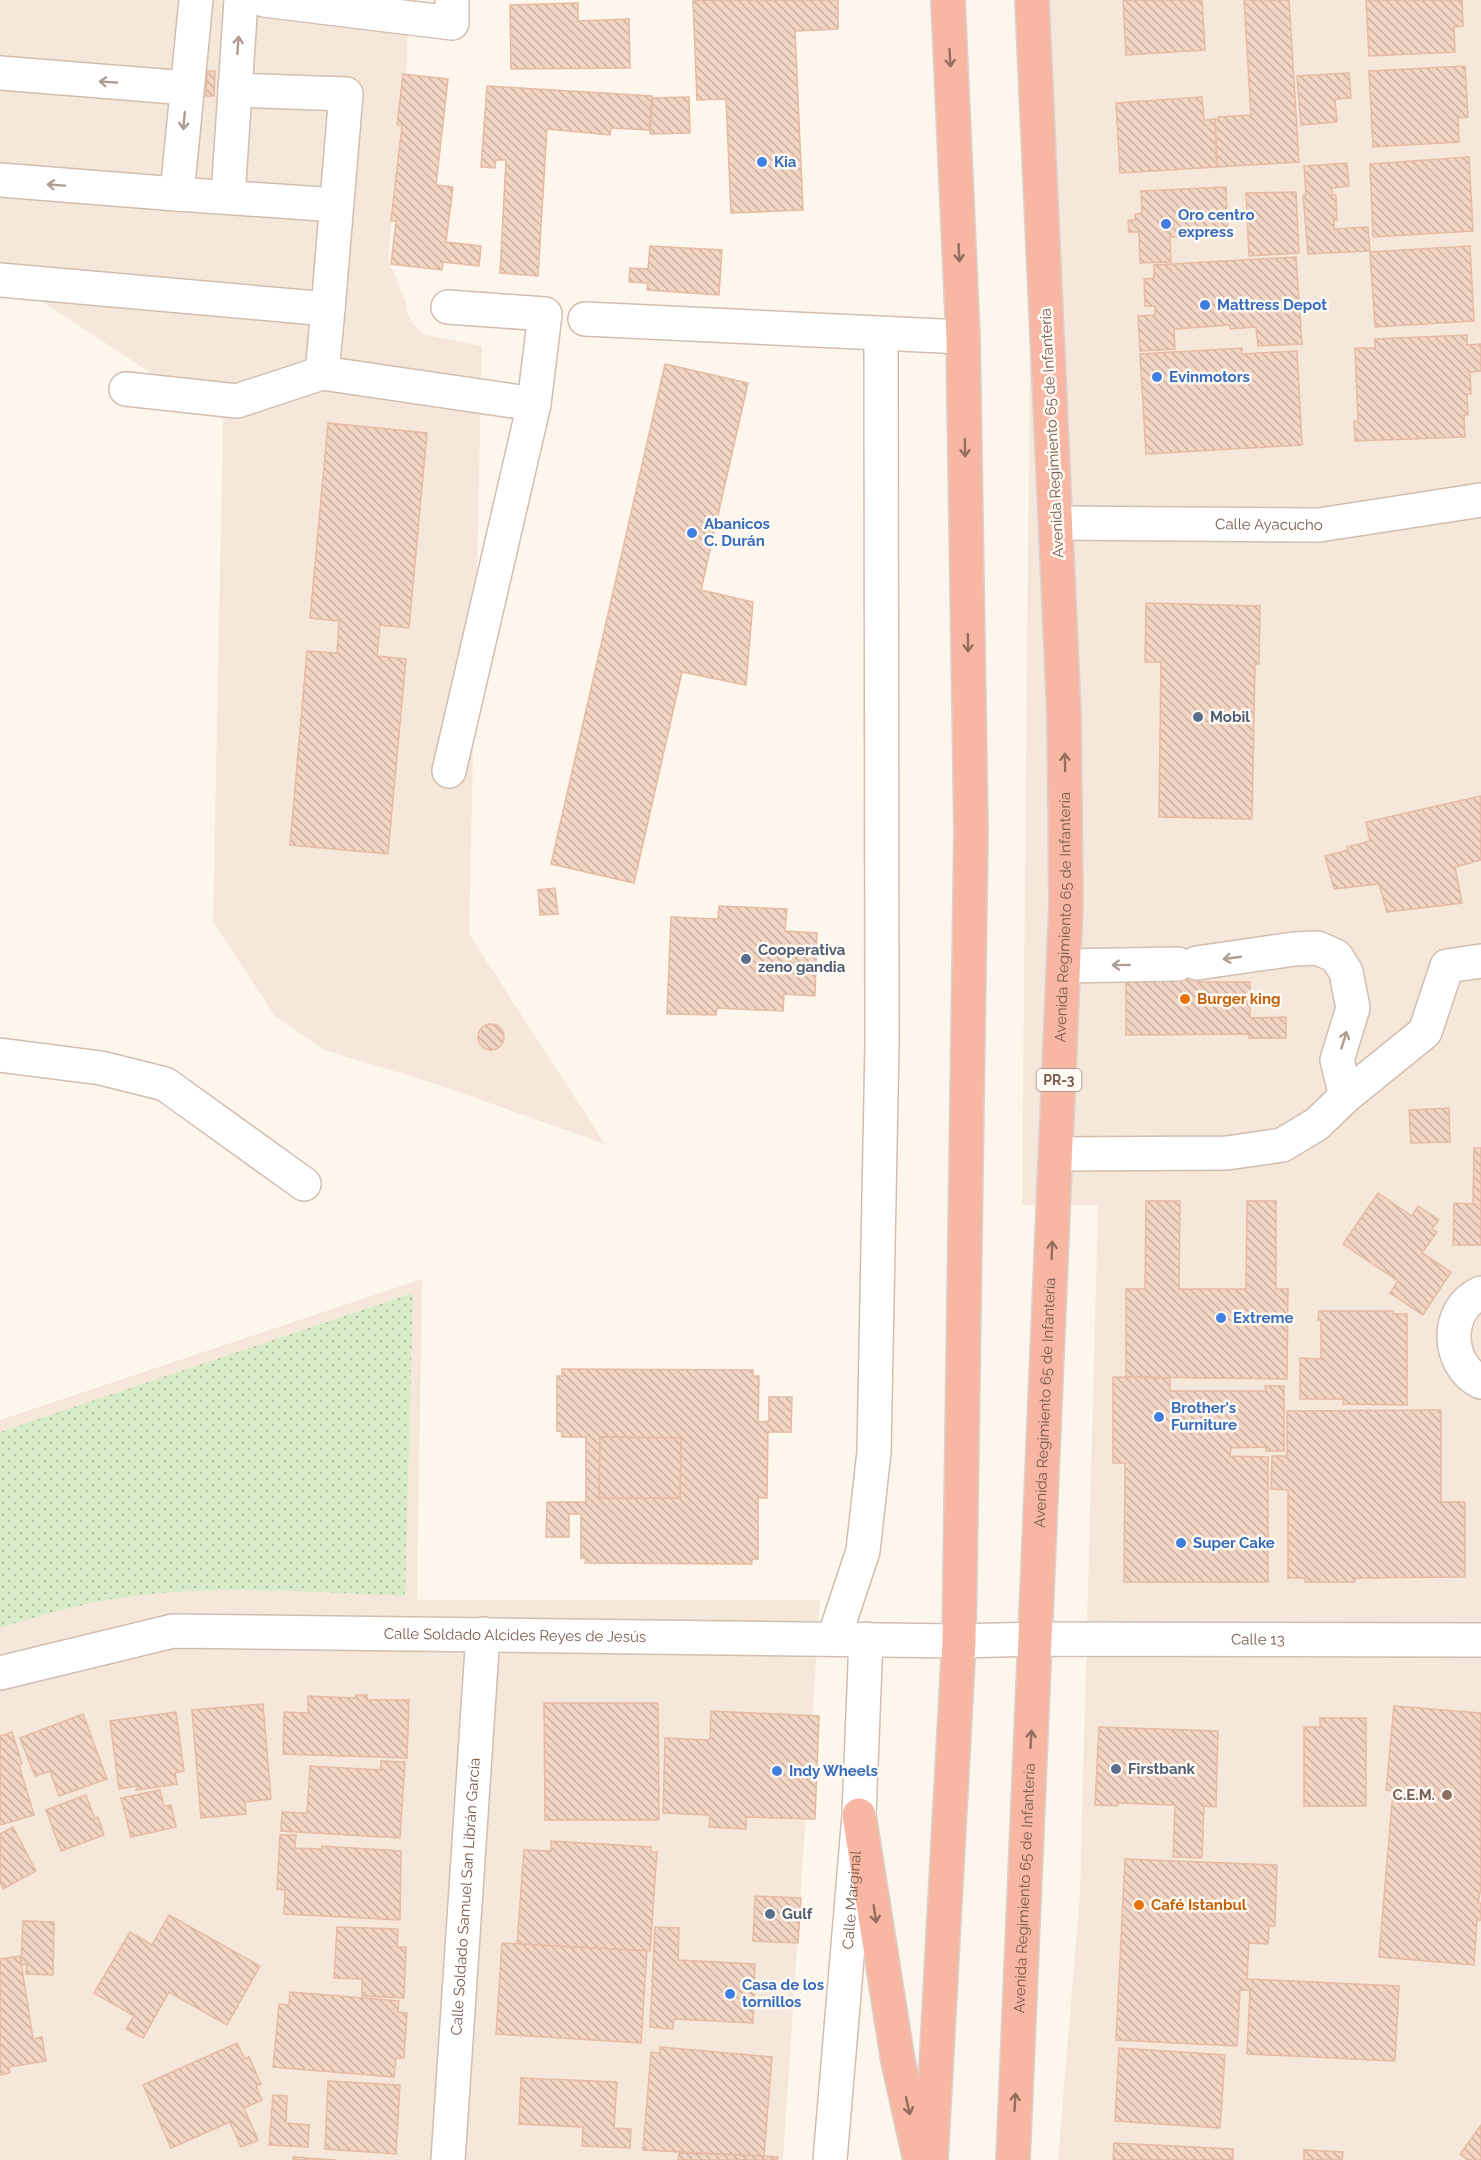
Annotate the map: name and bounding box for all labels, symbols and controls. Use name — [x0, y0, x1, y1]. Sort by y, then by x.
one-way arrow — [233, 36, 244, 56]
one-way arrow — [945, 48, 956, 68]
one-way arrow — [98, 76, 118, 87]
one-way arrow — [178, 110, 189, 130]
place label: Kia — [774, 153, 797, 171]
marker: Kia — [755, 155, 769, 169]
one-way arrow — [47, 179, 67, 190]
place label: Oro centro express — [1178, 206, 1255, 241]
marker: Oro centro express — [1159, 217, 1173, 231]
one-way arrow — [954, 243, 965, 263]
place label: Mattress Depot — [1217, 296, 1327, 314]
marker: Mattress Depot — [1198, 298, 1212, 312]
street label: Avenida Regimiento 65 de Infantería — [1036, 308, 1068, 558]
place label: Evinmotors — [1169, 368, 1250, 386]
marker: Evinmotors — [1150, 370, 1164, 384]
one-way arrow — [959, 438, 971, 458]
place label: Abanicos C. Durán — [704, 515, 770, 550]
street label: Calle Ayacucho — [1215, 515, 1323, 534]
marker: Abanicos C. Durán — [685, 526, 699, 540]
one-way arrow — [962, 633, 974, 653]
place label: Mobil — [1210, 708, 1250, 726]
marker: Mobil — [1191, 710, 1205, 724]
one-way arrow — [1059, 752, 1071, 772]
street label: Avenida Regimiento 65 de Infantería — [1051, 792, 1075, 1043]
place label: Cooperativa zeno gandia — [758, 941, 846, 976]
marker: Cooperativa zeno gandia — [739, 952, 753, 966]
one-way arrow — [1223, 953, 1242, 964]
one-way arrow — [1111, 959, 1131, 971]
place label: Burger king — [1197, 990, 1281, 1008]
marker: Burger king — [1178, 992, 1192, 1006]
one-way arrow — [1339, 1031, 1350, 1050]
road number: PR-3 — [1036, 1069, 1082, 1091]
one-way arrow — [1046, 1241, 1057, 1261]
street label: Avenida Regimiento 65 de Infantería — [1031, 1277, 1059, 1528]
place label: Extreme — [1233, 1309, 1293, 1327]
marker: Extreme — [1214, 1311, 1228, 1325]
place label: Brother's Furniture — [1171, 1399, 1237, 1434]
marker: Brother's Furniture — [1152, 1410, 1166, 1424]
place label: Super Cake — [1193, 1534, 1275, 1552]
marker: Super Cake — [1174, 1536, 1188, 1550]
street label: Calle Soldado Alcides Reyes de Jesús — [384, 1625, 646, 1646]
street label: Calle 13 — [1231, 1630, 1285, 1649]
one-way arrow — [1026, 1729, 1037, 1749]
street label: Calle Soldado Samuel San Librán García — [447, 1757, 484, 2036]
place label: Firstbank — [1128, 1760, 1196, 1778]
place label: Indy Wheels — [789, 1762, 878, 1780]
marker: Firstbank — [1109, 1762, 1123, 1776]
street label: Avenida Regimiento 65 de Infantería — [1010, 1763, 1039, 2014]
marker: Indy Wheels — [770, 1764, 784, 1778]
place label: C.E.M. — [1393, 1786, 1435, 1804]
marker: C.E.M. — [1440, 1788, 1454, 1802]
street label: Calle Marginal — [839, 1849, 865, 1950]
place label: Café Istanbul — [1151, 1896, 1247, 1914]
marker: Café Istanbul — [1132, 1898, 1146, 1912]
one-way arrow — [870, 1904, 881, 1924]
place label: Gulf — [782, 1905, 813, 1923]
marker: Gulf — [763, 1907, 777, 1921]
place label: Casa de los tornillos — [742, 1976, 824, 2011]
marker: Casa de los tornillos — [723, 1987, 737, 2001]
one-way arrow — [1010, 2092, 1021, 2112]
one-way arrow — [903, 2096, 914, 2116]

